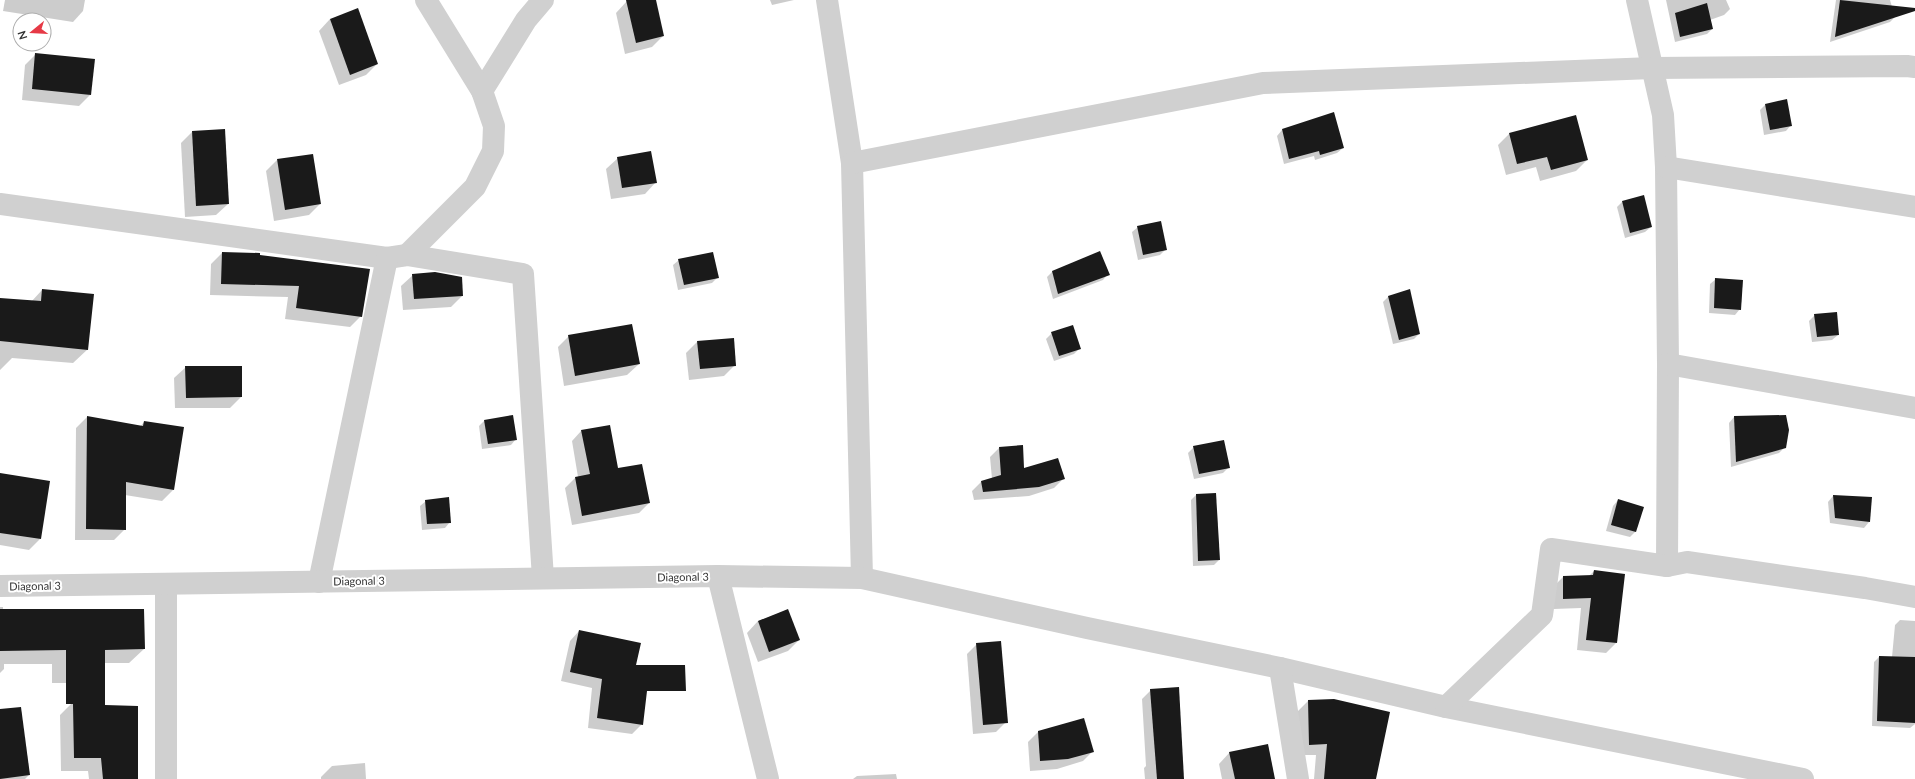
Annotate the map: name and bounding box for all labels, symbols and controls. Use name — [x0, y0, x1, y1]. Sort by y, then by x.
north arrow — [12, 12, 52, 52]
text: N — [15, 29, 30, 41]
street label: Diagonal 3 — [657, 570, 709, 583]
street label: Diagonal 3 — [333, 574, 385, 587]
street label: Diagonal 3 — [9, 579, 61, 592]

